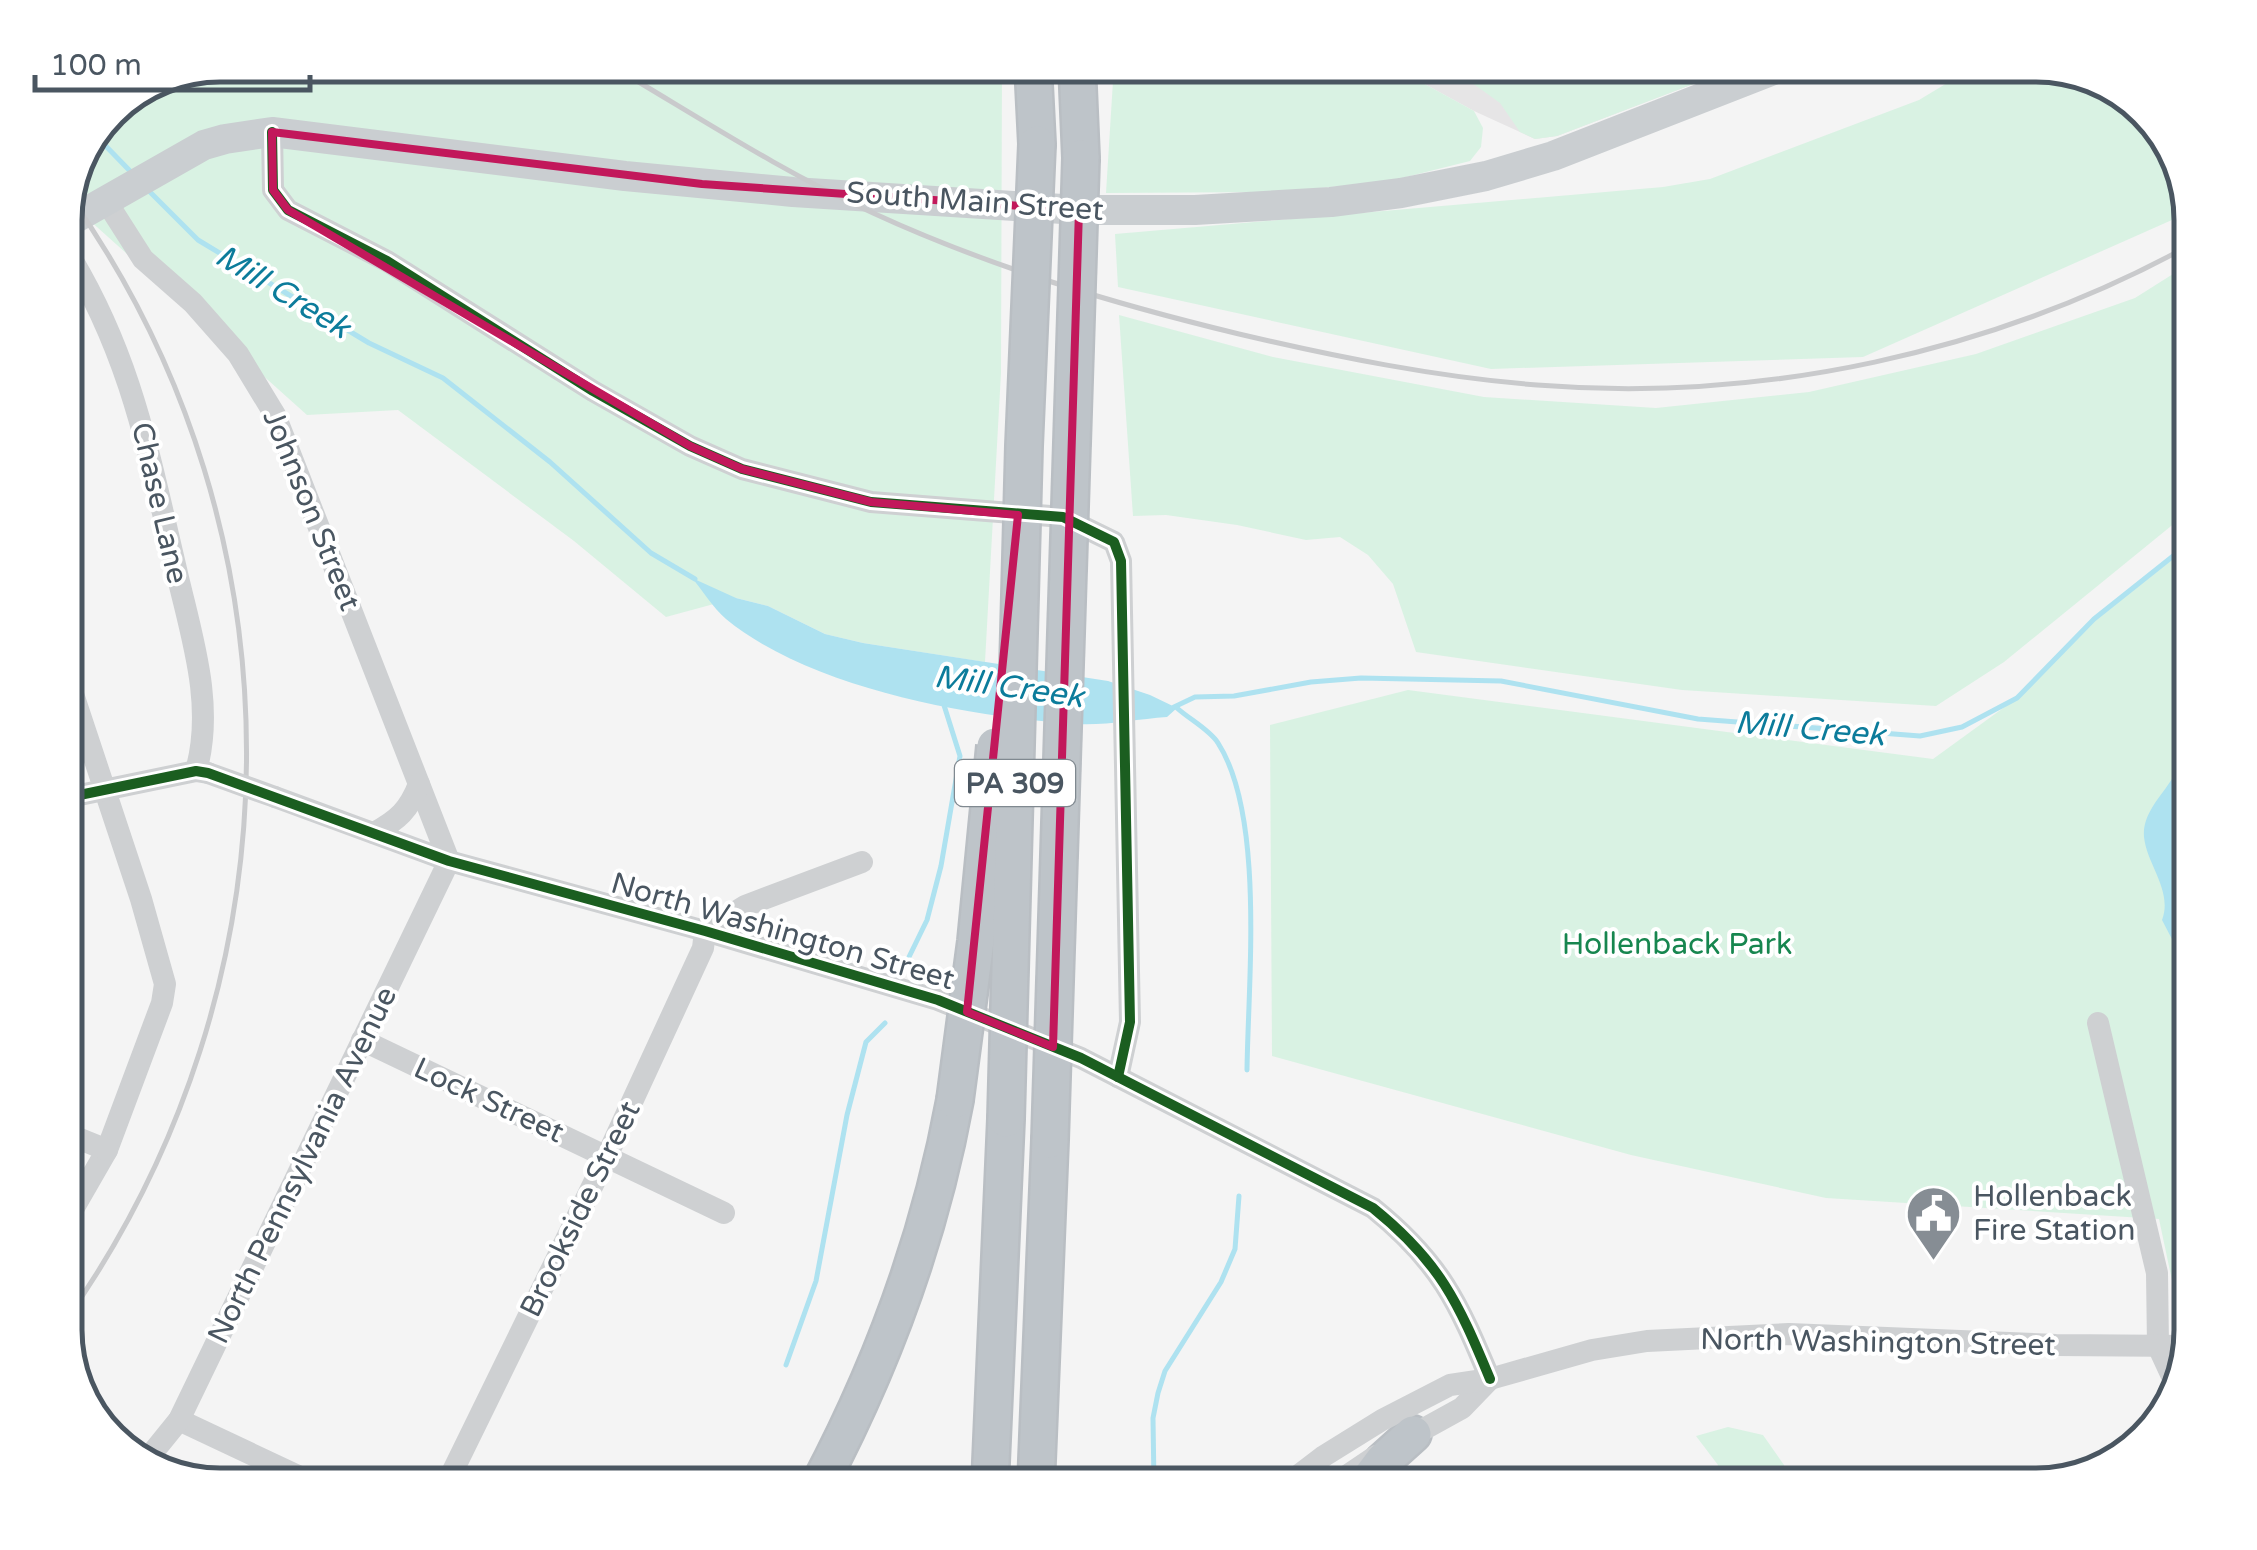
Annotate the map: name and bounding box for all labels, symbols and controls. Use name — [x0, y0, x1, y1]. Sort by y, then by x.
scale bar — [35, 30, 310, 92]
text: 100 m — [50, 47, 142, 84]
street label: South Main Street — [845, 174, 1105, 229]
water label: Mill Creek — [208, 237, 359, 348]
street label: Johnson Street — [254, 404, 369, 616]
street label: Chase Lane — [123, 419, 196, 587]
water label: Mill Creek — [932, 658, 1088, 717]
water label: Mill Creek — [1733, 704, 1889, 755]
road number: PA 309 — [955, 760, 1075, 806]
street label: North Washington Street — [607, 865, 959, 998]
park label: Hollenback Park — [1562, 926, 1792, 963]
street label: North Pennsylvania Avenue — [200, 981, 405, 1350]
street label: Lock Street — [408, 1050, 570, 1151]
street label: Brookside Street — [512, 1095, 649, 1323]
place label: Hollenback Fire Station — [1973, 1178, 2135, 1249]
public building icon: Hollenback Fire Station — [1904, 1183, 1964, 1262]
street label: North Washington Street — [1700, 1321, 2056, 1364]

